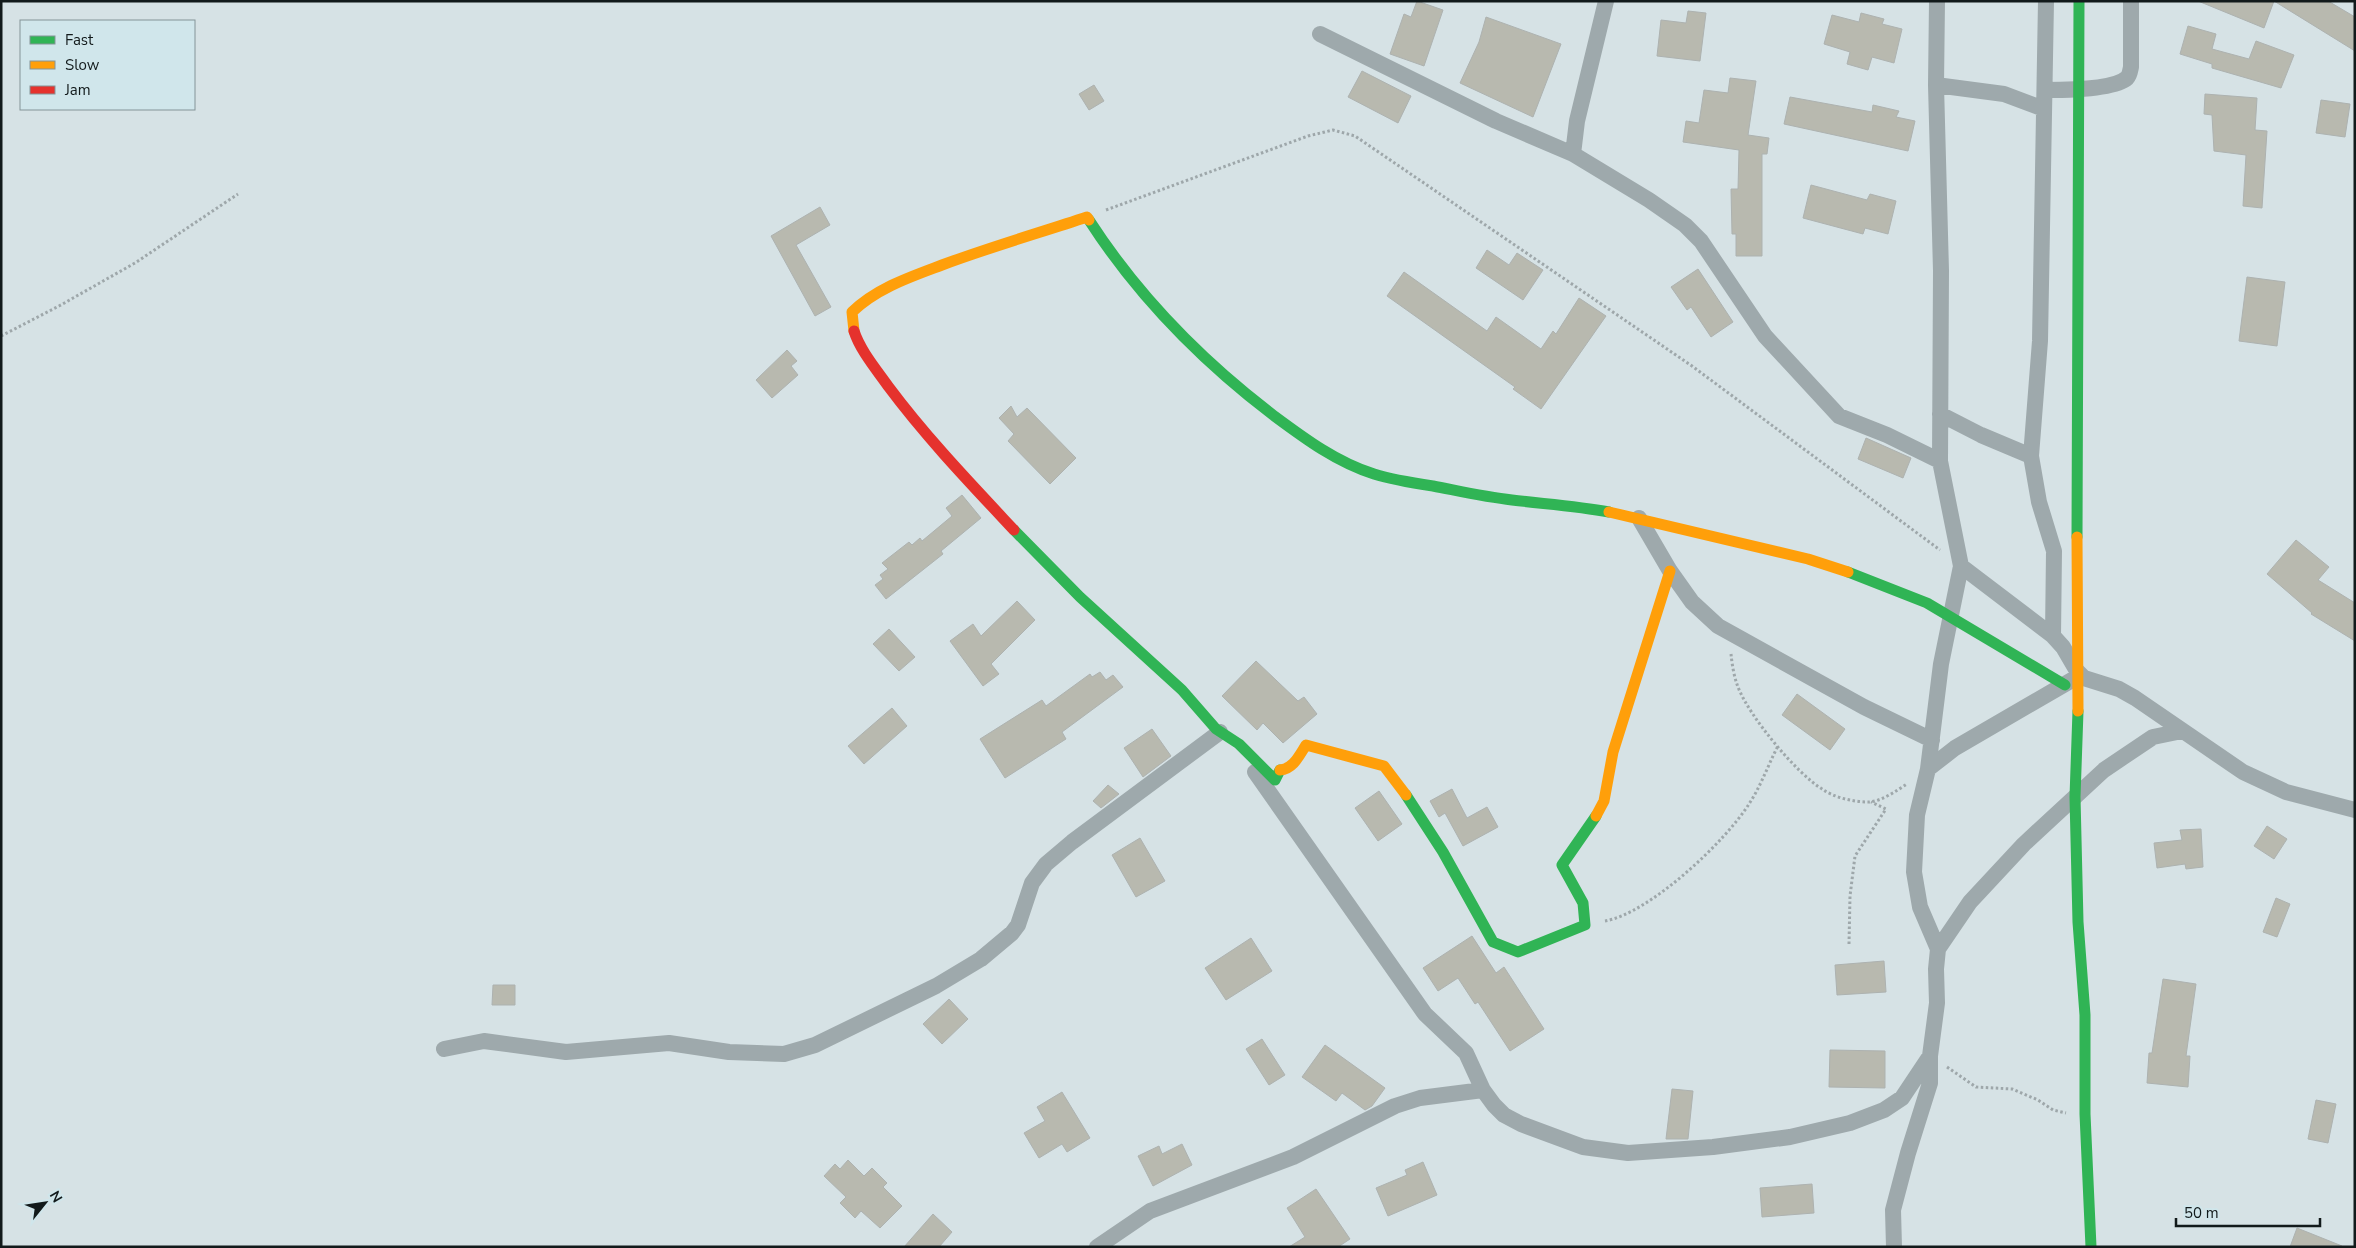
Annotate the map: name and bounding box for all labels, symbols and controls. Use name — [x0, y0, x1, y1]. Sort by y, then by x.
legend — [20, 20, 195, 110]
text: Fast — [65, 30, 94, 50]
text: Slow — [65, 55, 100, 75]
text: Jam — [64, 80, 91, 100]
north arrow — [20, 1178, 70, 1228]
text: N — [45, 1187, 67, 1206]
scale bar — [2176, 1196, 2320, 1228]
text: 50 m — [2184, 1203, 2219, 1223]

